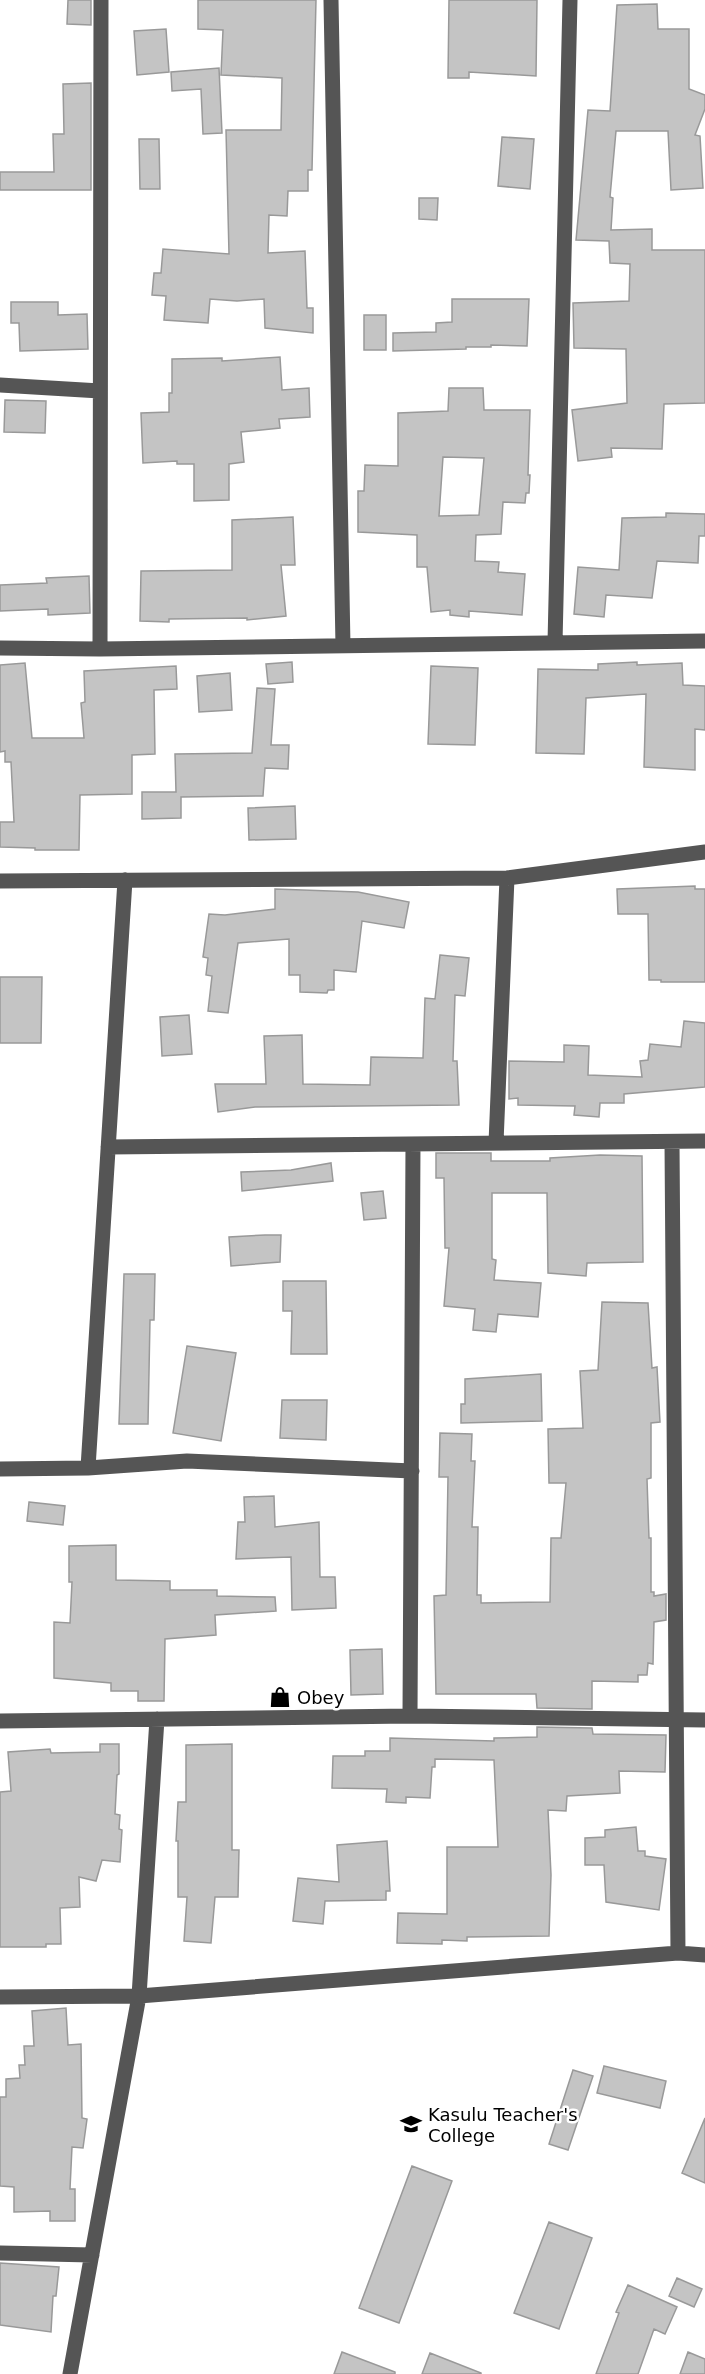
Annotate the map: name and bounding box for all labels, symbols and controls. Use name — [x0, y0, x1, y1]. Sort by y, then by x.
shop icon: Obey — [268, 1685, 292, 1709]
place label: Obey — [297, 1687, 345, 1708]
place label: Kasulu Teacher's College — [428, 2104, 578, 2146]
school or university icon: Kasulu Teacher's College — [399, 2112, 423, 2136]

